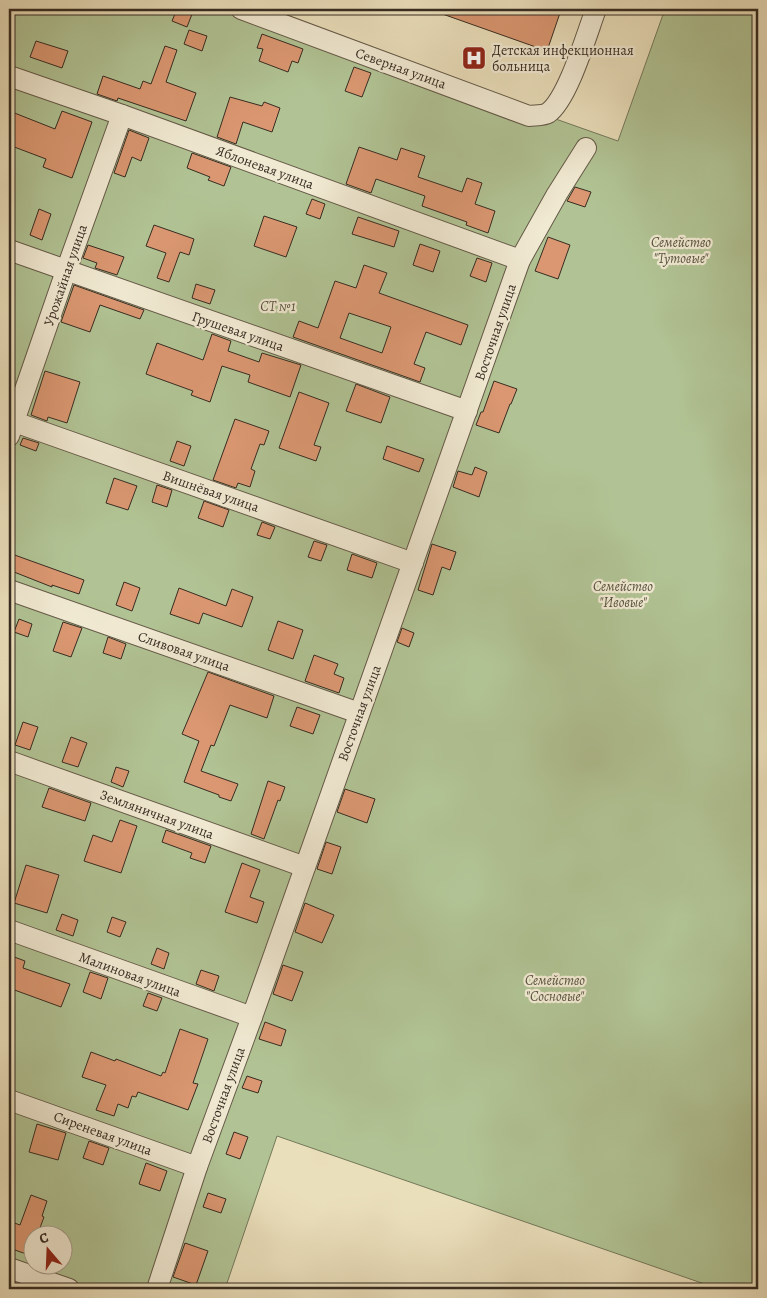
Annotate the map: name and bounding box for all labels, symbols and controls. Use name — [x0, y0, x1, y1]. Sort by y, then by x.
place label: Детская инфекционная больница — [492, 41, 634, 76]
street label: Северная улица — [353, 43, 449, 94]
hospital icon: Детская инфекционная больница — [461, 45, 487, 71]
street label: Яблоневая улица — [213, 141, 317, 194]
street label: Урожайная улица — [39, 221, 92, 329]
park label: Семейство "Тутовые" — [651, 233, 711, 268]
street label: Восточная улица — [470, 281, 521, 383]
park label: СТ №1 — [260, 297, 296, 316]
street label: Грушевая улица — [189, 307, 287, 356]
street label: Вишнёвая улица — [160, 466, 262, 517]
park label: Семейство "Ивовые" — [593, 577, 653, 612]
street label: Сливовая улица — [135, 627, 233, 676]
street label: Восточная улица — [333, 662, 386, 764]
street label: Земляничная улица — [97, 785, 217, 844]
street label: Малиновая улица — [76, 947, 184, 1002]
park label: Семейство "Сосновые" — [525, 971, 585, 1006]
street label: Восточная улица — [197, 1044, 250, 1146]
street label: Сиреневая улица — [51, 1107, 155, 1160]
north arrow — [22, 1226, 72, 1276]
text: С — [37, 1228, 51, 1249]

